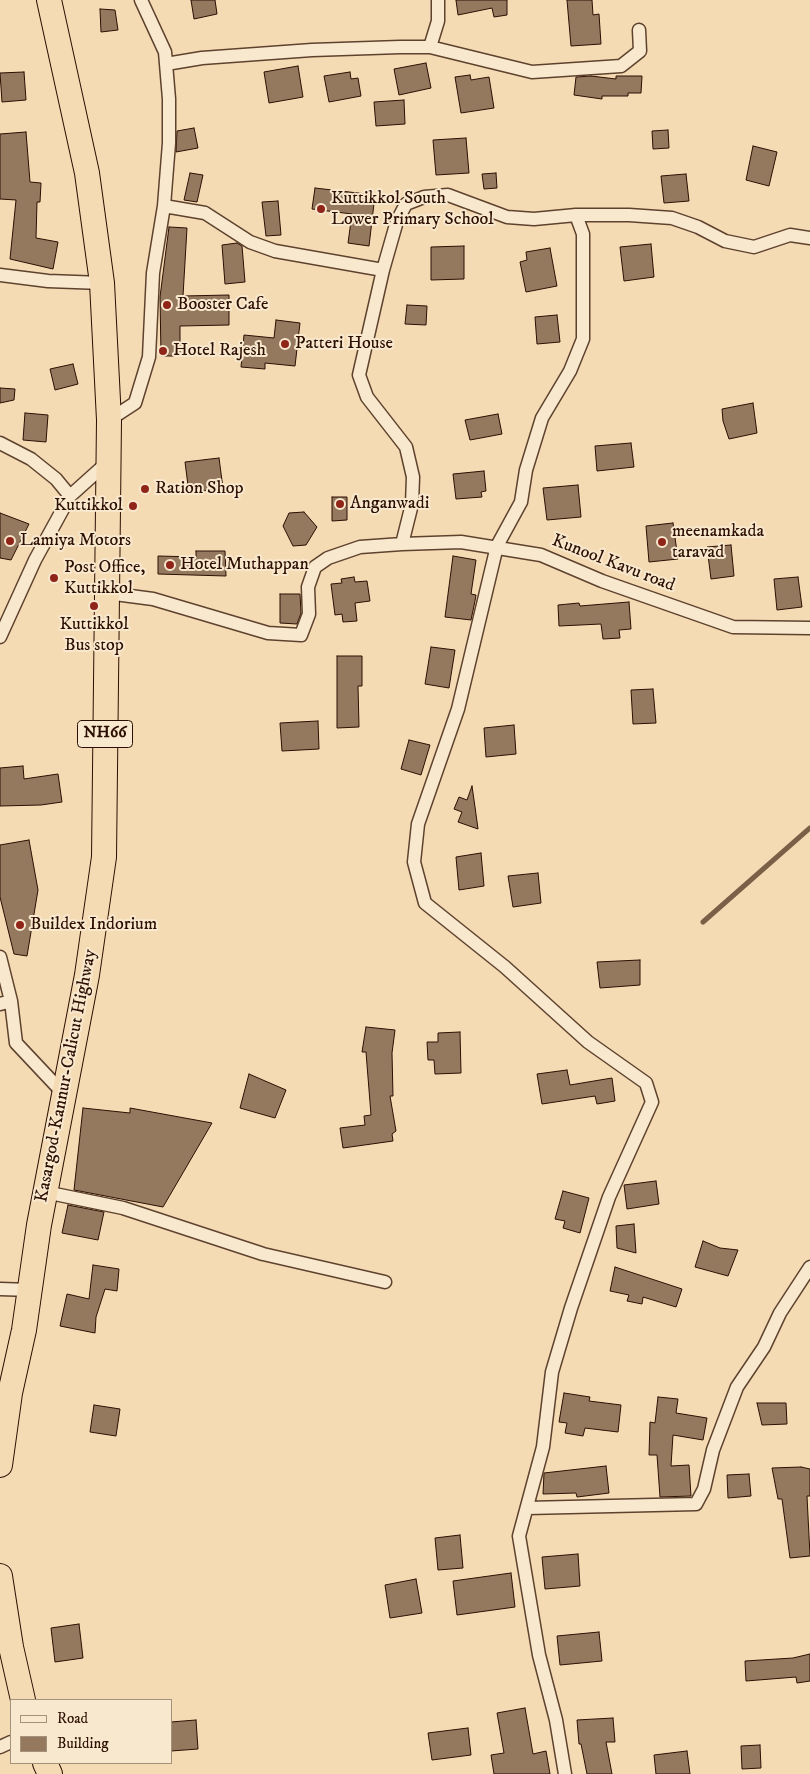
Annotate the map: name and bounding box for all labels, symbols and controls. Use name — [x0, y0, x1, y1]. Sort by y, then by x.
place label: Kuttikkol South Lower Primary School — [331, 188, 494, 230]
marker: Kuttikkol South Lower Primary School — [315, 203, 327, 215]
place label: Booster Cafe — [177, 294, 268, 316]
marker: Booster Cafe — [161, 299, 173, 311]
place label: Patteri House — [295, 333, 393, 355]
marker: Patteri House — [279, 338, 291, 350]
place label: Hotel Rajesh — [173, 340, 266, 362]
marker: Hotel Rajesh — [157, 345, 169, 357]
place label: Ration Shop — [155, 478, 244, 500]
marker: Ration Shop — [139, 483, 151, 495]
place label: Anganwadi — [350, 493, 429, 515]
place label: Kuttikkol — [54, 495, 123, 517]
marker: Anganwadi — [334, 498, 346, 510]
marker: Kuttikkol — [127, 500, 139, 512]
place label: meenamkada taravad — [672, 521, 764, 564]
place label: Lamiya Motors — [20, 530, 131, 552]
street label: Kunool Kavu road — [548, 531, 678, 597]
marker: Lamiya Motors — [4, 535, 16, 547]
marker: meenamkada taravad — [656, 536, 668, 548]
place label: Hotel Muthappan — [180, 554, 309, 576]
place label: Post Office, Kuttikkol — [64, 557, 145, 600]
marker: Hotel Muthappan — [164, 559, 176, 571]
marker: Post Office, Kuttikkol — [48, 572, 60, 584]
marker: Kuttikkol Bus stop — [88, 600, 100, 612]
place label: Kuttikkol Bus stop — [59, 614, 129, 656]
road number: NH66 — [78, 721, 132, 748]
place label: Buildex Indorium — [30, 914, 157, 936]
marker: Buildex Indorium — [14, 919, 26, 931]
street label: Kasargod-Kannur-Calicut Highway — [32, 948, 102, 1204]
legend — [10, 1699, 172, 1764]
text: Road — [57, 1709, 88, 1728]
text: Building — [57, 1734, 109, 1753]

